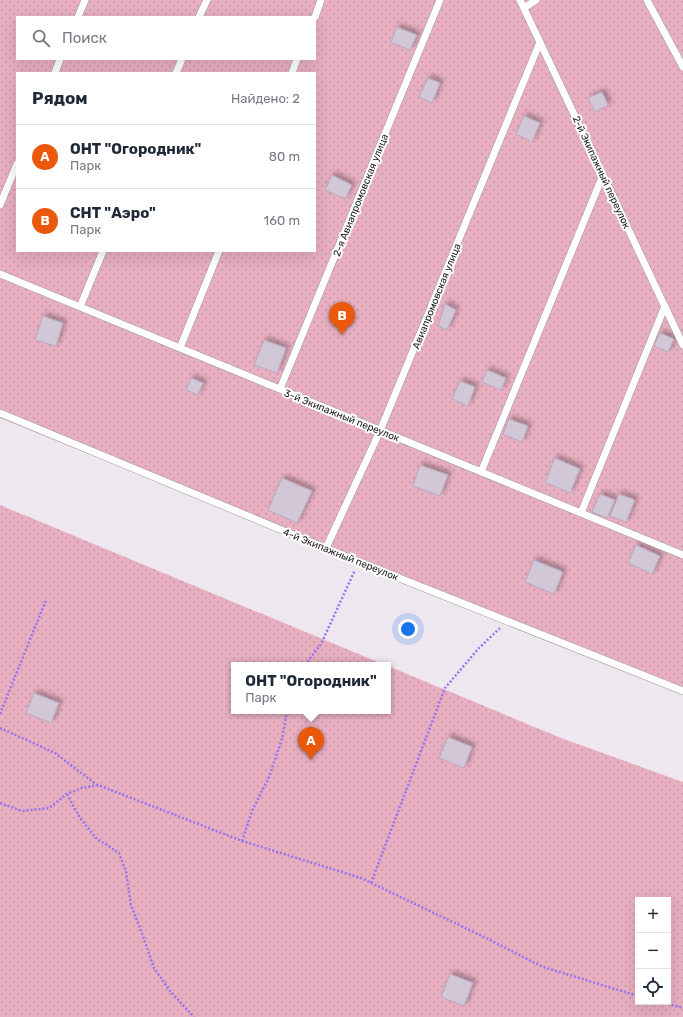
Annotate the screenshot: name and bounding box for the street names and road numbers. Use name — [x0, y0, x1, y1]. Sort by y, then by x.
street label: 2-й Экипажный переулок — [570, 114, 633, 231]
street label: 2-я Авиапромовская улица — [331, 132, 391, 258]
street label: Авиапромовская улица — [410, 242, 464, 351]
street label: 3-й Экипажный переулок — [282, 387, 402, 445]
street label: 4-й Экипажный переулок — [281, 526, 401, 584]

